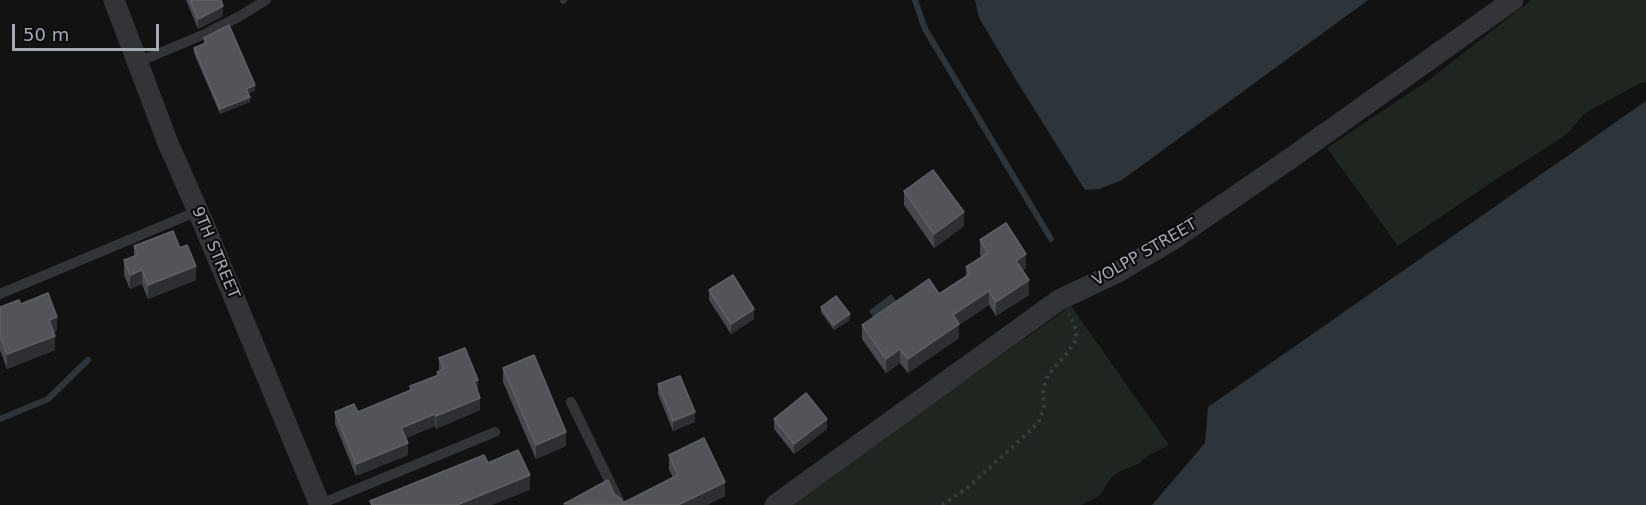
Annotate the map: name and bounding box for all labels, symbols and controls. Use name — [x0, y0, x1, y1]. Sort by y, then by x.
scale bar — [15, 12, 162, 50]
text: 50 m — [23, 24, 69, 45]
street label: 9TH STREET — [187, 204, 243, 302]
street label: VOLPP STREET — [1089, 215, 1201, 291]

